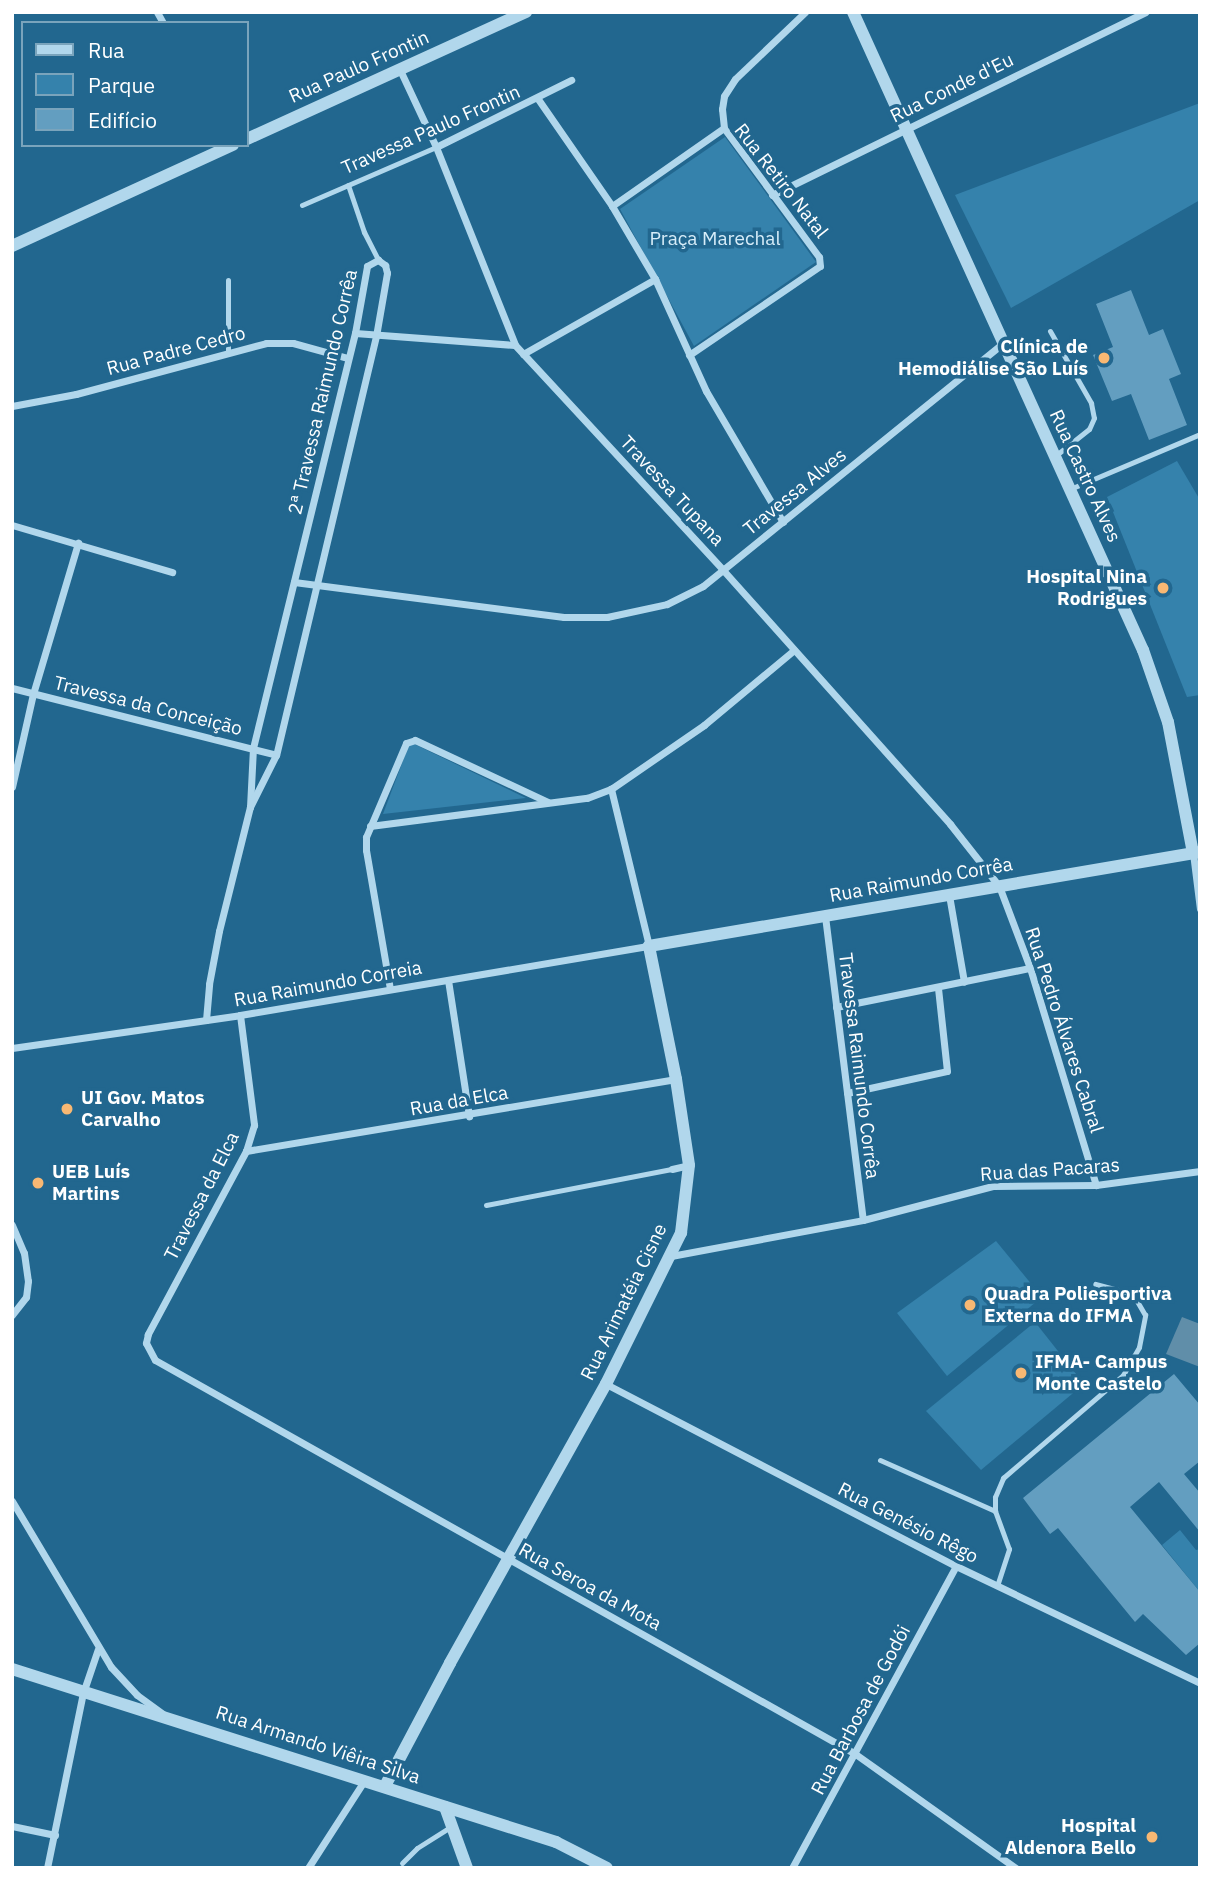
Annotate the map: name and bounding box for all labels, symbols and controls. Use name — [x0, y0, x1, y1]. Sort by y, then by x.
legend — [21, 21, 248, 147]
street label: Rua Paulo Frontin — [285, 26, 433, 108]
text: Rua — [88, 36, 125, 64]
street label: Rua Conde d'Eu — [887, 48, 1017, 128]
text: Parque — [88, 71, 155, 99]
street label: Travessa Paulo Frontin — [338, 80, 524, 180]
text: Edifício — [88, 106, 157, 134]
street label: Rua Retiro Natal — [729, 119, 833, 243]
park label: Praça Marechal — [649, 228, 781, 250]
street label: 2ª Travessa Raimundo Corrêa — [284, 267, 362, 517]
street label: Rua Padre Cedro — [104, 322, 248, 380]
place label: Clínica de Hemodiálise São Luís — [898, 336, 1088, 380]
marker: Clínica de Hemodiálise São Luís — [1094, 348, 1114, 368]
street label: Rua Castro Alves — [1044, 406, 1126, 546]
street label: Travessa Tupana — [615, 431, 729, 551]
street label: Travessa Alves — [739, 444, 851, 540]
place label: Hospital Nina Rodrigues — [1026, 566, 1147, 610]
marker: Hospital Nina Rodrigues — [1153, 578, 1173, 598]
street label: Travessa da Conceição — [51, 672, 245, 740]
street label: Rua Raimundo Corrêa — [828, 853, 1014, 907]
street label: Rua Pedro Álvares Cabral — [1020, 924, 1108, 1136]
street label: Travessa Raimundo Corrêa — [834, 952, 884, 1180]
street label: Rua Raimundo Correia — [232, 956, 424, 1012]
street label: Rua da Elca — [408, 1081, 510, 1121]
place label: UI Gov. Matos Carvalho — [81, 1087, 205, 1131]
marker: UI Gov. Matos Carvalho — [59, 1101, 75, 1117]
street label: Travessa da Elca — [160, 1128, 244, 1264]
street label: Rua das Pacaras — [979, 1154, 1121, 1186]
place label: UEB Luís Martins — [52, 1161, 130, 1205]
marker: UEB Luís Martins — [30, 1175, 46, 1191]
street label: Rua Arimatéia Cisne — [576, 1220, 672, 1384]
place label: Quadra Poliesportiva Externa do IFMA — [984, 1283, 1172, 1327]
marker: Quadra Poliesportiva Externa do IFMA — [962, 1297, 978, 1313]
place label: IFMA- Campus Monte Castelo — [1035, 1351, 1167, 1395]
marker: IFMA- Campus Monte Castelo — [1013, 1365, 1029, 1381]
street label: Rua Genésio Rêgo — [834, 1478, 982, 1568]
street label: Rua Seroa da Mota — [515, 1538, 665, 1636]
street label: Rua Barbosa de Godói — [807, 1621, 915, 1799]
street label: Rua Armando Viêira Silva — [213, 1701, 423, 1789]
place label: Hospital Aldenora Bello — [1005, 1815, 1136, 1859]
marker: Hospital Aldenora Bello — [1142, 1827, 1162, 1847]

